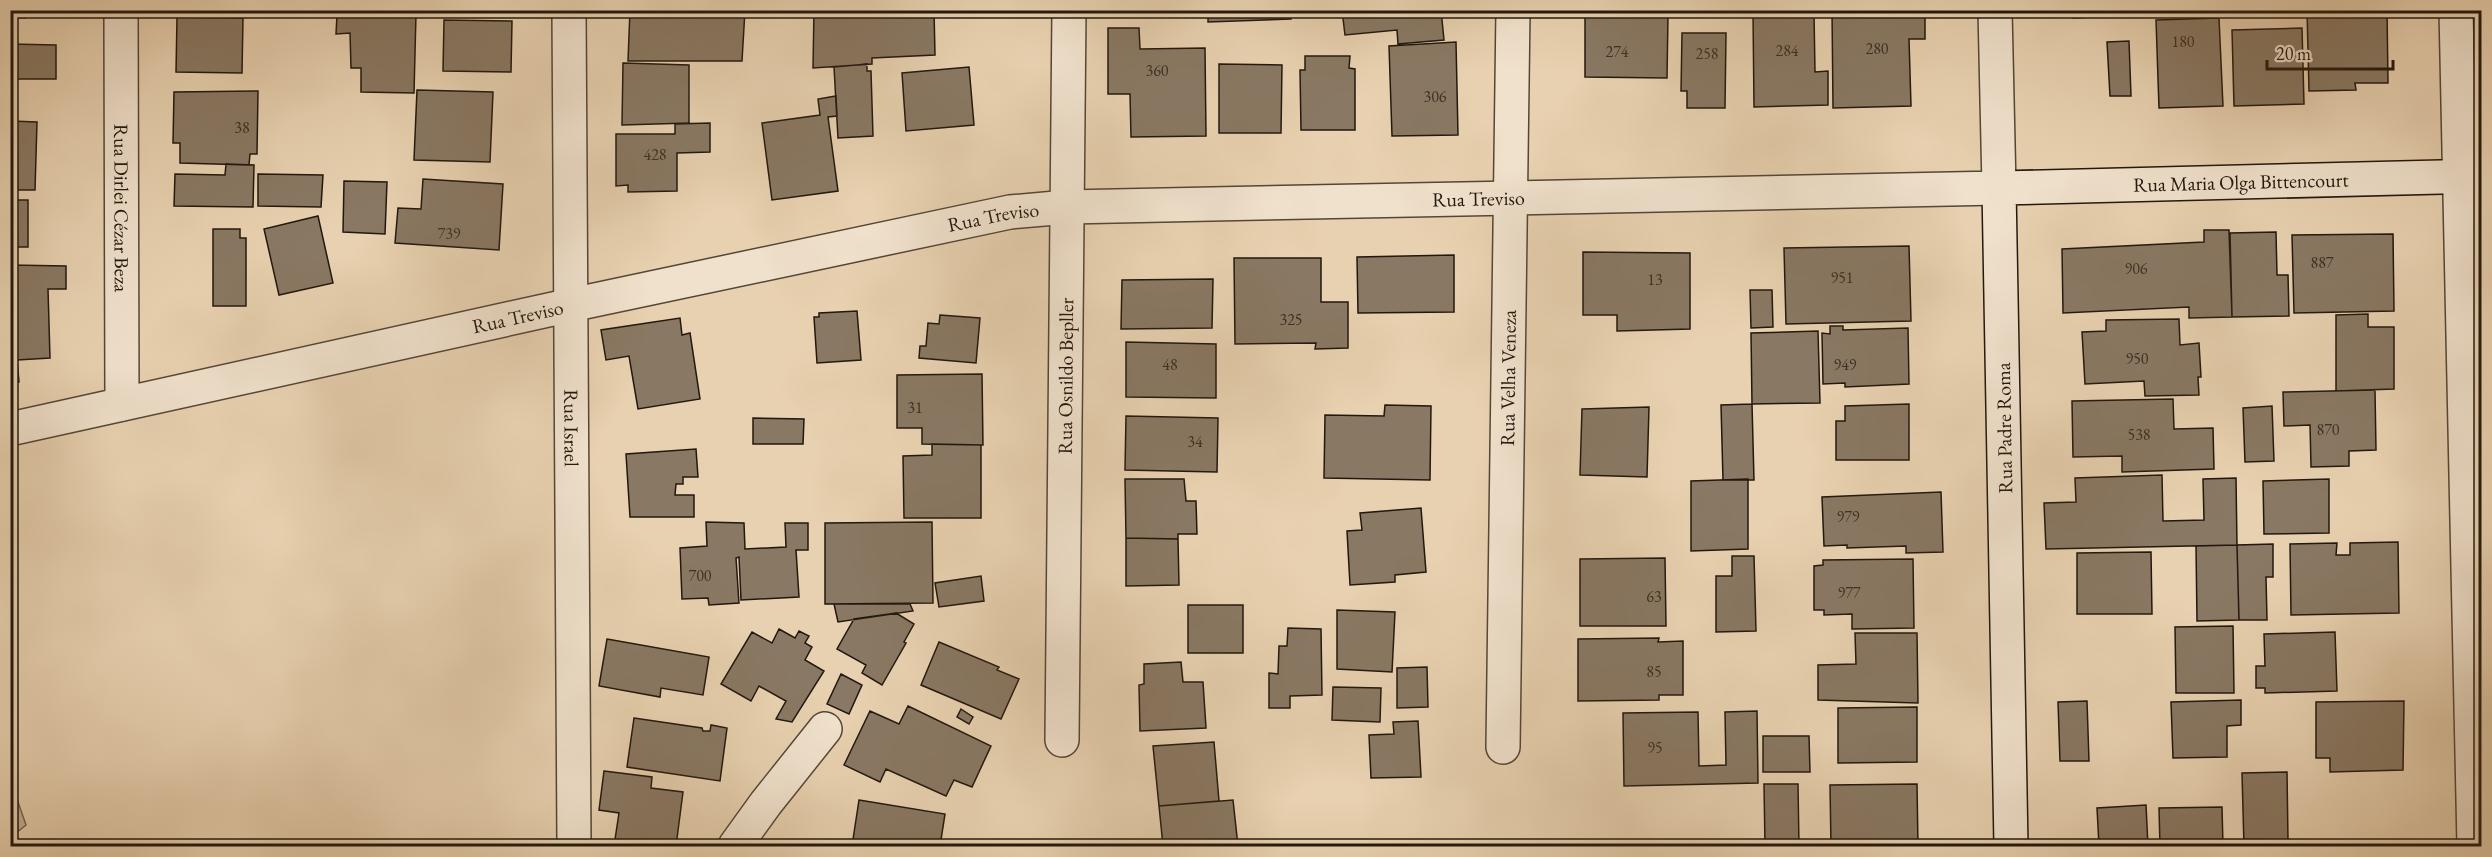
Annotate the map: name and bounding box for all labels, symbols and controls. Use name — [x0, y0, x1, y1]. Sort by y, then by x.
house number: 180 — [2171, 31, 2195, 52]
scale bar — [2267, 33, 2393, 71]
house number: 280 — [1865, 38, 1889, 59]
house number: 284 — [1775, 40, 1799, 61]
house number: 274 — [1605, 41, 1629, 62]
text: 20 m — [2276, 42, 2311, 65]
house number: 258 — [1695, 43, 1719, 64]
house number: 360 — [1145, 60, 1169, 81]
house number: 306 — [1423, 86, 1447, 107]
house number: 38 — [234, 117, 250, 138]
street label: Rua Dirlei Cézar Beza — [108, 124, 135, 292]
house number: 428 — [643, 144, 667, 165]
street label: Rua Maria Olga Bittencourt — [2133, 166, 2350, 198]
street label: Rua Treviso — [1432, 185, 1525, 213]
street label: Rua Treviso — [945, 196, 1040, 238]
house number: 739 — [437, 223, 461, 244]
house number: 887 — [2310, 252, 2334, 273]
house number: 906 — [2124, 258, 2148, 279]
house number: 951 — [1830, 267, 1854, 288]
house number: 13 — [1647, 269, 1663, 290]
street label: Rua Treviso — [470, 294, 566, 339]
street label: Rua Osnildo Bepller — [1052, 297, 1079, 454]
house number: 325 — [1279, 309, 1303, 330]
street label: Rua Velha Veneza — [1494, 310, 1522, 446]
house number: 950 — [2125, 348, 2149, 369]
house number: 48 — [1162, 354, 1178, 375]
house number: 949 — [1833, 354, 1857, 375]
street label: Rua Padre Roma — [1990, 362, 2018, 494]
street label: Rua Israel — [558, 389, 585, 467]
house number: 31 — [907, 397, 923, 418]
house number: 870 — [2316, 419, 2340, 440]
house number: 538 — [2127, 424, 2151, 445]
house number: 34 — [1187, 431, 1203, 452]
house number: 979 — [1836, 506, 1860, 527]
house number: 700 — [688, 565, 712, 586]
house number: 977 — [1837, 582, 1861, 603]
house number: 63 — [1646, 586, 1662, 607]
house number: 85 — [1646, 661, 1662, 682]
house number: 95 — [1647, 737, 1663, 758]

